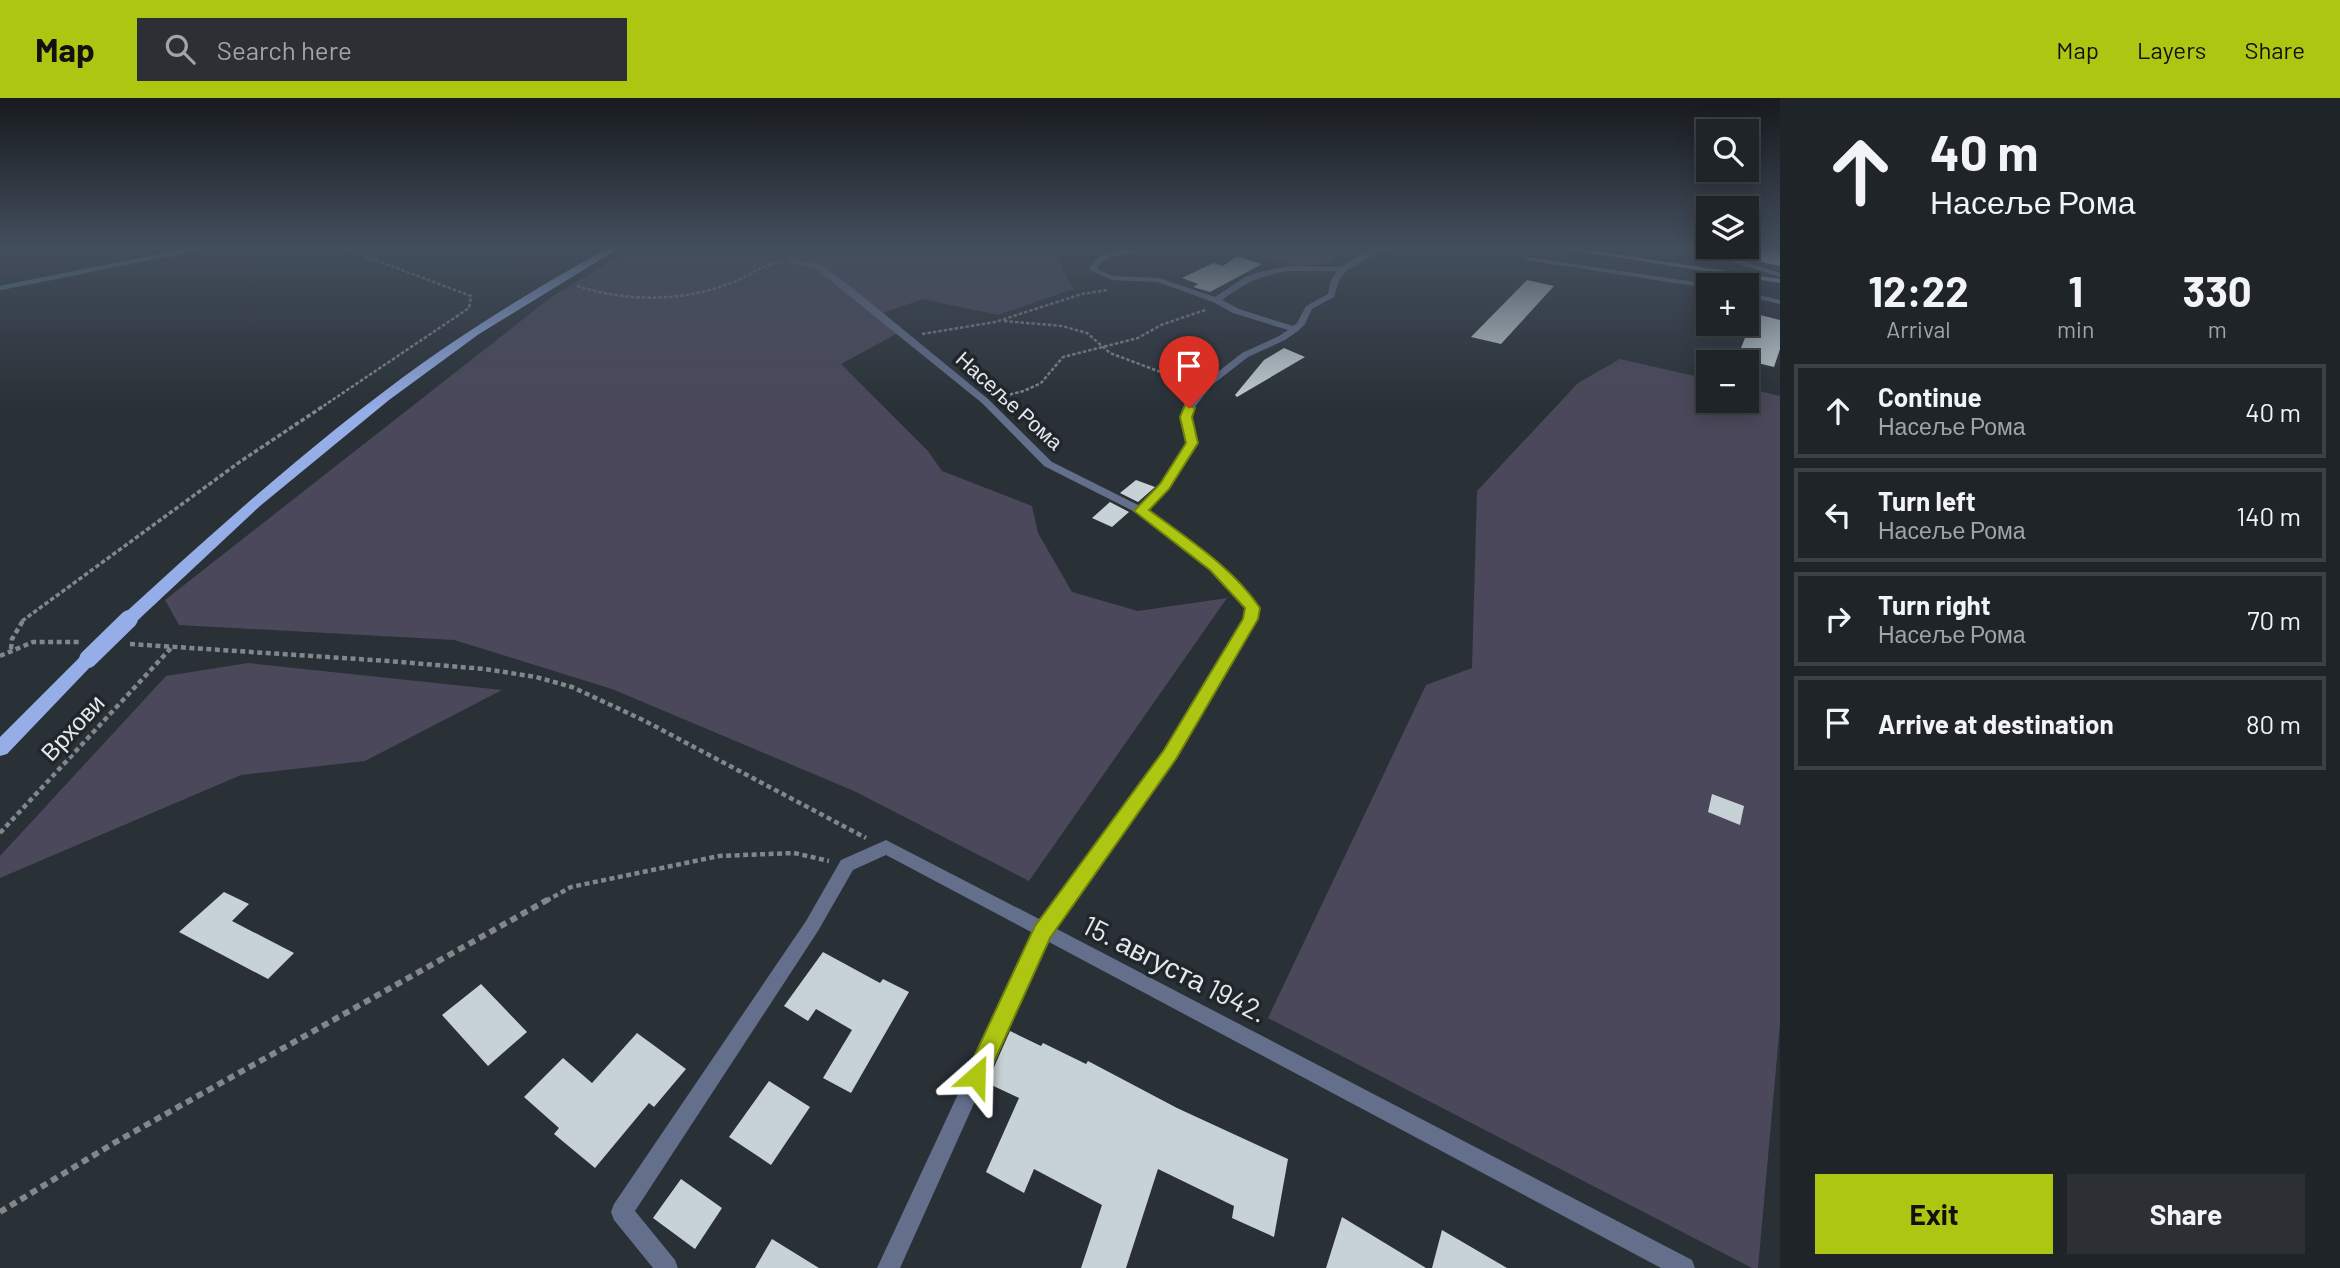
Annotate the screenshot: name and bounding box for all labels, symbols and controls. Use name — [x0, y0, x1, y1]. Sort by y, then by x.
search box — [137, 18, 627, 81]
text: Map — [35, 29, 95, 69]
icon: search — [161, 30, 199, 68]
text: Search here — [217, 34, 352, 65]
text: Map — [2056, 35, 2099, 64]
text: Layers — [2137, 35, 2206, 64]
text: Share — [2244, 35, 2305, 64]
map controls — [1696, 119, 1759, 413]
button: search — [1696, 119, 1759, 182]
text: 40 m — [1930, 122, 2038, 181]
icon: ahead — [1815, 126, 1906, 217]
text: Насеље Рома — [1930, 182, 2135, 220]
button: layers — [1696, 196, 1759, 259]
text: 12:22 — [1868, 265, 1969, 315]
text: 1 — [2068, 265, 2083, 315]
text: 330 — [2182, 265, 2252, 315]
button: + — [1696, 273, 1759, 336]
text: Arrival — [1886, 315, 1951, 343]
text: min — [2057, 315, 2094, 343]
text: m — [2208, 315, 2227, 343]
pin — [1159, 336, 1219, 408]
street label: Насеље Рома — [952, 345, 1069, 454]
icon: arrive — [1170, 347, 1208, 385]
button: − — [1696, 350, 1759, 413]
text: Continue — [1878, 381, 1982, 412]
icon: ahead — [1819, 392, 1857, 430]
text: 40 m — [2245, 396, 2301, 427]
text: Насеље Рома — [1878, 412, 2026, 440]
text: Turn left — [1878, 485, 1976, 516]
icon: left — [1819, 496, 1857, 534]
text: 140 m — [2236, 500, 2301, 531]
text: Насеље Рома — [1878, 516, 2026, 544]
text: Turn right — [1878, 589, 1991, 620]
icon: right — [1819, 600, 1857, 638]
text: 70 m — [2247, 604, 2301, 635]
text: Насеље Рома — [1878, 620, 2026, 648]
street label: Врхови — [34, 688, 110, 766]
icon: arrive — [1819, 704, 1857, 742]
text: Arrive at destination — [1878, 708, 2114, 739]
text: 80 m — [2246, 708, 2301, 739]
street label: 15. августа 1942. — [1078, 907, 1273, 1029]
position arrow — [939, 1039, 1013, 1113]
button: Exit — [1815, 1174, 2053, 1254]
button: Share — [2067, 1174, 2305, 1254]

